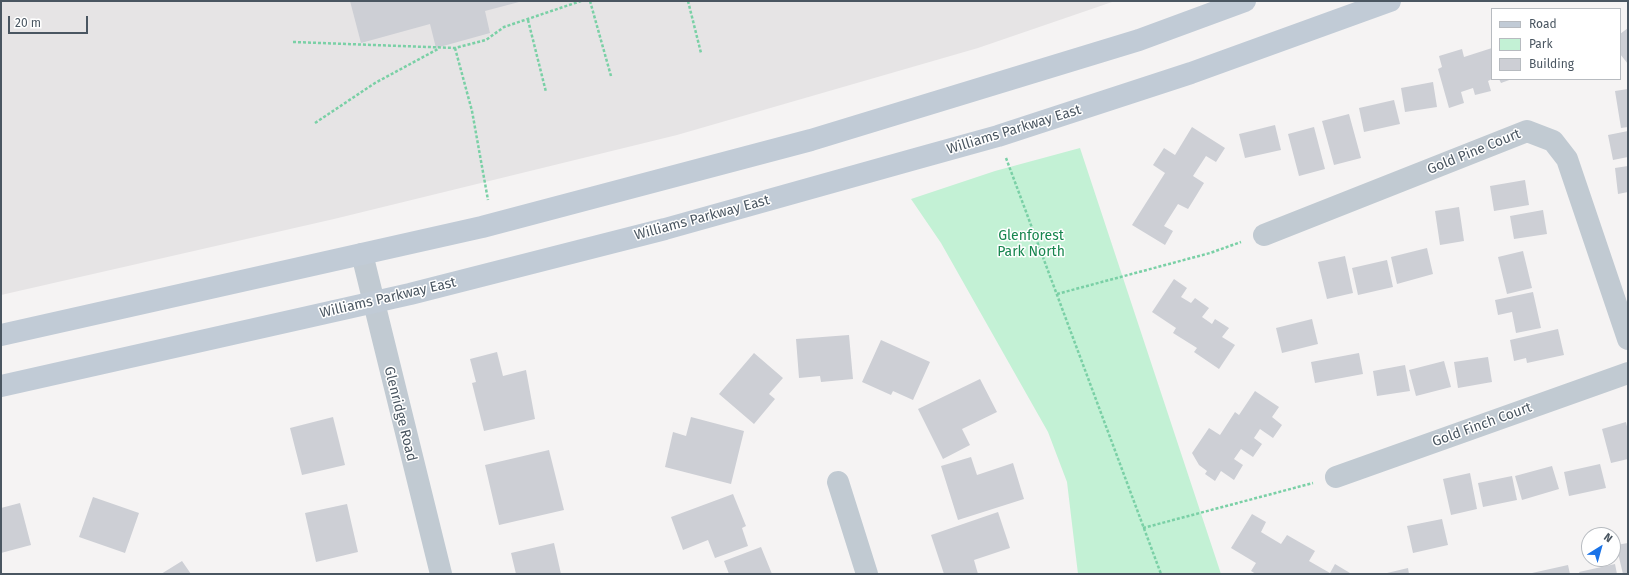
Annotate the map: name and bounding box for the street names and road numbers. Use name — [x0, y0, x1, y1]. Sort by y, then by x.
street label: Williams Parkway East — [945, 102, 1083, 158]
street label: Gold Pine Court — [1425, 126, 1523, 178]
street label: Williams Parkway East — [633, 192, 771, 244]
street label: Williams Parkway East — [318, 274, 458, 322]
street label: Glenridge Road — [380, 365, 420, 463]
street label: Gold Finch Court — [1430, 399, 1534, 451]

